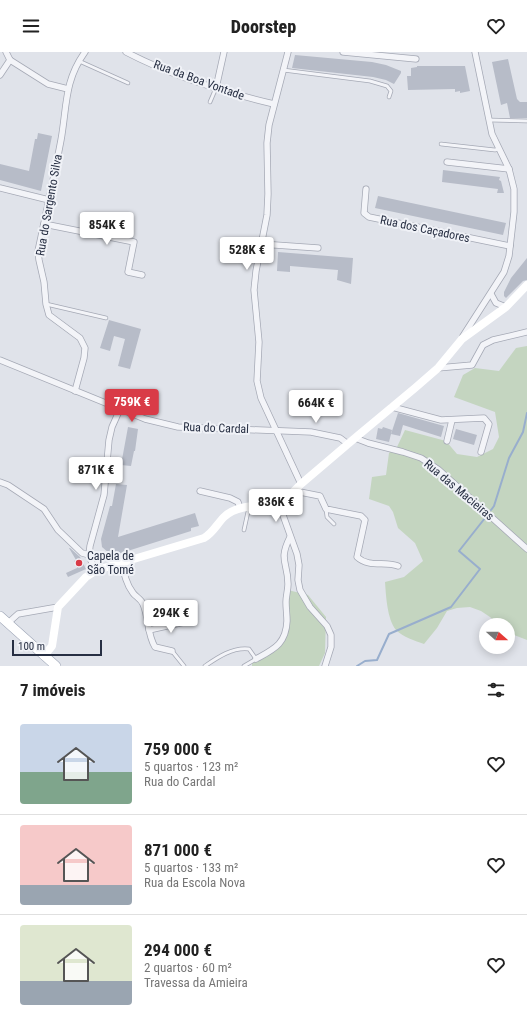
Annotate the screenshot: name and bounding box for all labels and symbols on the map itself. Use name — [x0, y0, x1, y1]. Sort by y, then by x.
street label: Rua da Boa Vontade — [152, 57, 247, 103]
street label: Rua do Sargento Silva — [33, 153, 65, 257]
pin: 854K € — [74, 212, 140, 246]
street label: Rua dos Caçadores — [379, 213, 471, 245]
pin: 528K € — [214, 237, 280, 271]
pin: 759K € — [99, 389, 165, 423]
pin: 664K € — [283, 390, 349, 424]
street label: Rua do Cardal — [183, 420, 249, 436]
pin: 871K € — [63, 457, 129, 491]
street label: Rua das Macieiras — [421, 457, 497, 523]
pin: 836K € — [243, 489, 309, 523]
place label: Capela de São Tomé — [87, 549, 134, 577]
marker: Capela de São Tomé — [74, 558, 84, 568]
pin: 294K € — [138, 600, 204, 634]
north arrow — [479, 618, 515, 654]
scale bar — [12, 638, 102, 657]

